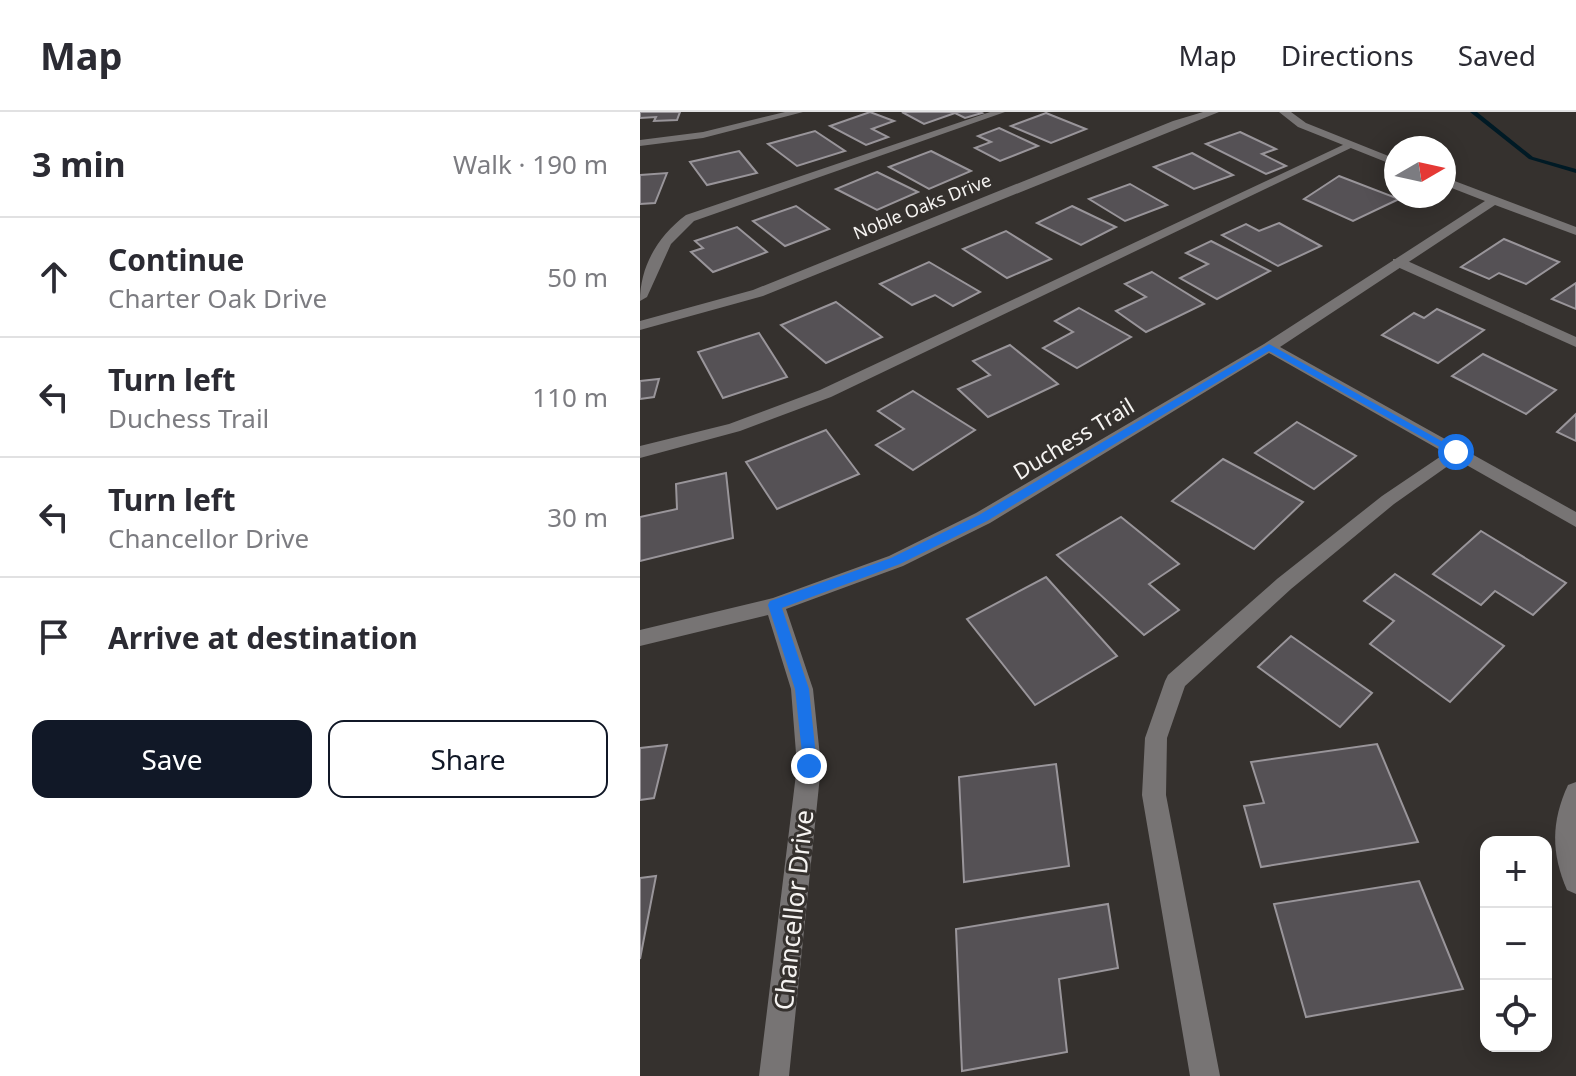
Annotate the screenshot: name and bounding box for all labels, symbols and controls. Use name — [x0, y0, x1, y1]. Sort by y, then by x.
text: Map — [40, 29, 123, 81]
text: Map — [1178, 36, 1237, 74]
text: Directions — [1281, 36, 1414, 74]
text: Saved — [1458, 36, 1536, 74]
north arrow — [1384, 136, 1456, 208]
text: 3 min — [32, 141, 126, 187]
text: Walk · 190 m — [453, 146, 608, 182]
street label: Noble Oaks Drive — [849, 167, 995, 245]
text: Continue — [108, 239, 244, 280]
icon: ahead — [32, 255, 76, 299]
text: 50 m — [547, 259, 608, 295]
text: Charter Oak Drive — [108, 280, 327, 316]
text: Turn left — [108, 359, 236, 400]
icon: left — [32, 375, 76, 419]
text: 110 m — [532, 379, 608, 415]
street label: Duchess Trail — [1007, 390, 1139, 486]
text: Duchess Trail — [108, 400, 269, 436]
route start — [1438, 434, 1474, 470]
text: Turn left — [108, 479, 236, 520]
icon: left — [32, 495, 76, 539]
text: 30 m — [547, 499, 608, 535]
text: Chancellor Drive — [108, 520, 309, 556]
icon: arrive — [32, 615, 76, 659]
text: Arrive at destination — [108, 617, 418, 658]
button: Save — [32, 720, 312, 798]
button: Share — [328, 720, 608, 798]
route end — [791, 748, 827, 784]
street label: Chancellor Drive — [765, 808, 821, 1012]
map controls — [1480, 836, 1552, 1052]
button: + — [1480, 836, 1552, 908]
button: − — [1480, 908, 1552, 980]
button: locate — [1480, 980, 1552, 1052]

